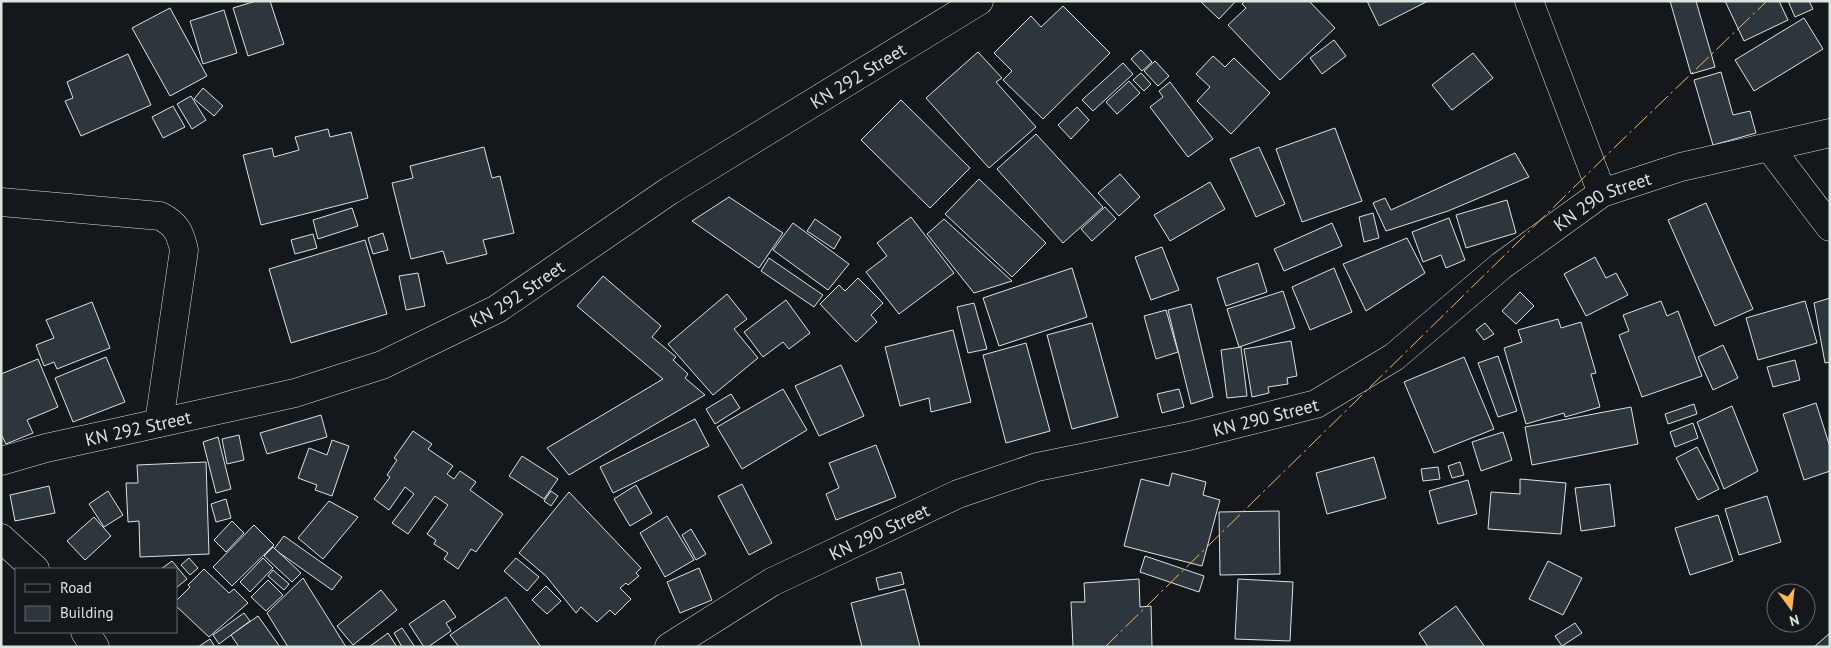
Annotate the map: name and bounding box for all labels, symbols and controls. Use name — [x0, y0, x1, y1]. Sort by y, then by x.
street label: KN 292 Street — [806, 37, 910, 113]
street label: KN 290 Street — [1549, 166, 1654, 236]
street label: KN 292 Street — [466, 255, 569, 332]
street label: KN 290 Street — [1210, 392, 1321, 441]
street label: KN 292 Street — [83, 405, 193, 451]
street label: KN 290 Street — [825, 498, 933, 565]
legend — [15, 568, 178, 633]
text: Road — [60, 578, 92, 597]
north arrow — [1766, 583, 1816, 633]
text: Building — [60, 603, 114, 622]
text: N — [1788, 611, 1801, 630]

